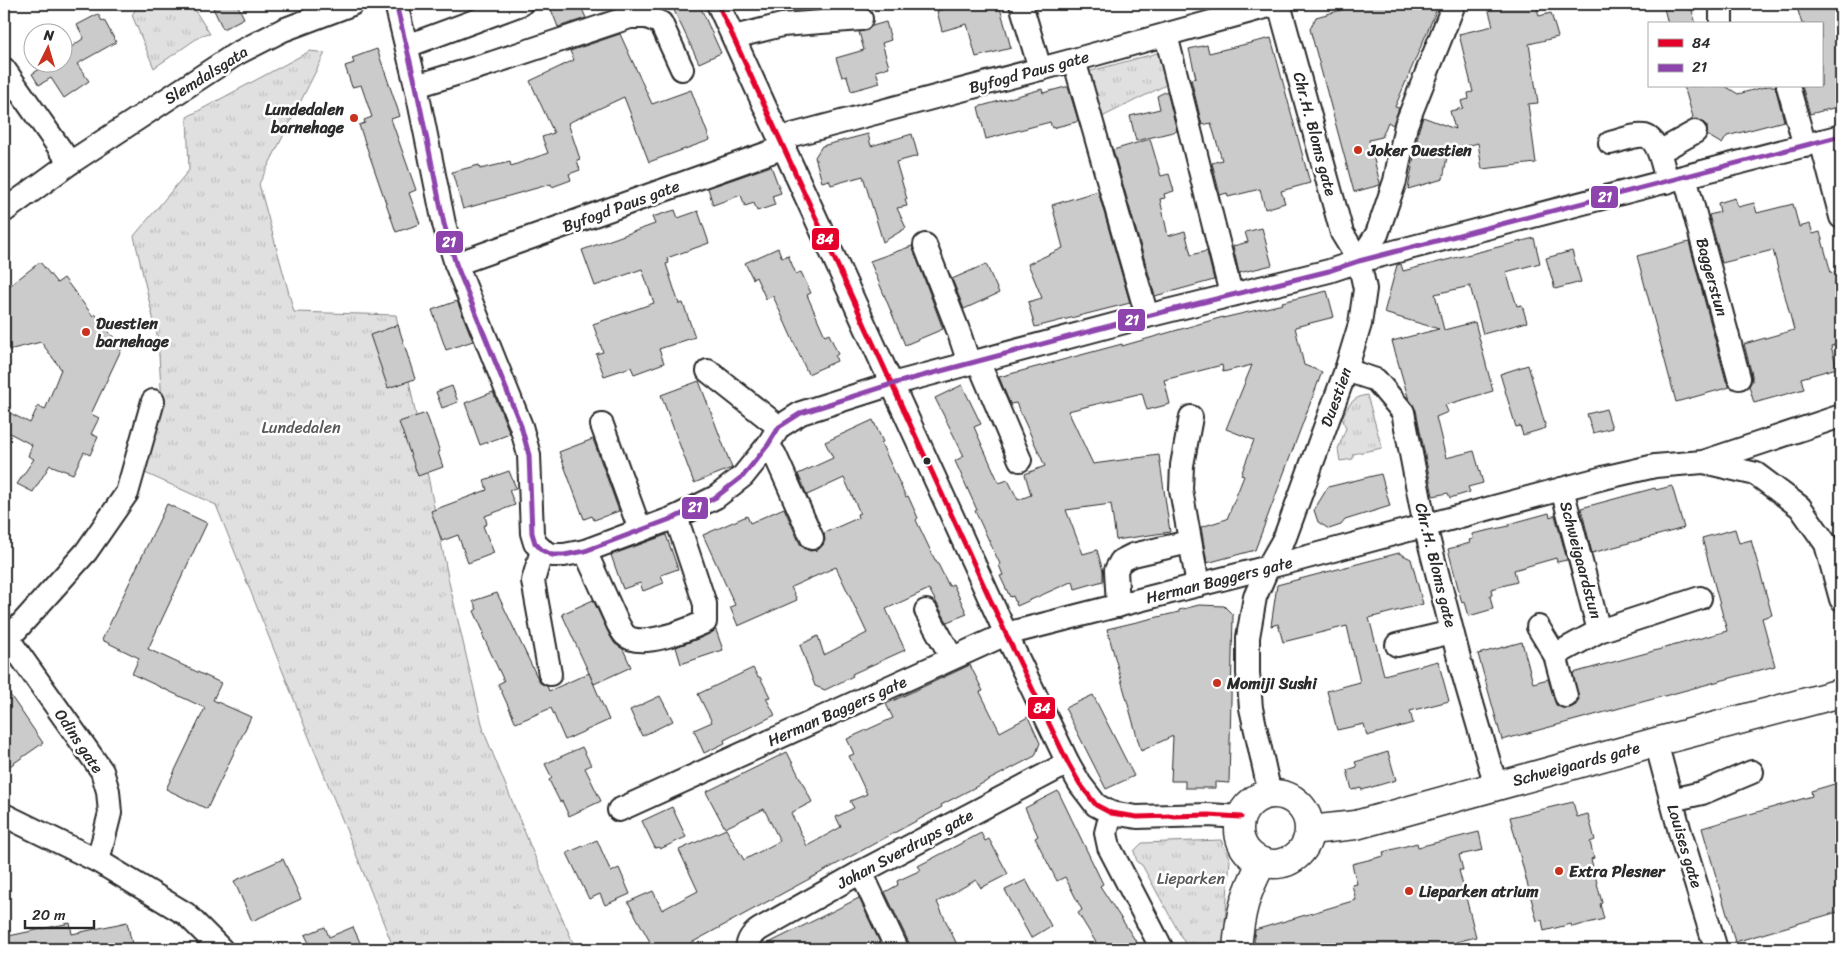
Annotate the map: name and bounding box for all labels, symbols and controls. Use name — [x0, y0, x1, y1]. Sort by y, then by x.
north arrow — [22, 22, 72, 72]
legend — [1648, 22, 1822, 88]
text: N — [42, 23, 55, 48]
text: 84 — [1692, 30, 1710, 56]
street label: Slemdalsgata — [158, 38, 254, 112]
street label: Byfogd Paus gate — [966, 42, 1092, 102]
text: 21 — [1692, 54, 1707, 80]
street label: Chr.H. Bloms gate — [1284, 69, 1346, 200]
place label: Lundedalen barnehage — [265, 95, 345, 142]
marker: Lundedalen barnehage — [348, 112, 360, 124]
place label: Joker Duestien — [1367, 136, 1472, 165]
marker: Joker Duestien — [1352, 144, 1364, 156]
street label: Byfogd Paus gate — [558, 171, 684, 241]
line badge: 21 — [1590, 185, 1619, 209]
text: 21 — [1597, 185, 1612, 210]
line badge: 84 — [811, 227, 840, 251]
text: 84 — [815, 227, 834, 252]
line badge: 21 — [435, 230, 464, 254]
text: 21 — [441, 230, 456, 255]
street label: Baggerstun — [1688, 234, 1737, 320]
line badge: 21 — [1117, 308, 1146, 332]
text: 21 — [1124, 308, 1139, 333]
place label: Duestien barnehage — [95, 309, 170, 356]
marker: Duestien barnehage — [80, 326, 92, 338]
street label: Duestien — [1312, 363, 1360, 431]
park label: Lundedalen — [261, 413, 341, 442]
unlabelled marker — [922, 456, 932, 466]
text: 21 — [687, 495, 702, 520]
line badge: 21 — [681, 496, 709, 520]
street label: Schweigaardstun — [1551, 498, 1611, 622]
street label: Chr.H. Bloms gate — [1406, 500, 1466, 631]
street label: Herman Baggers gate — [1143, 548, 1296, 612]
street label: Herman Baggers gate — [763, 667, 912, 755]
place label: Momiji Sushi — [1226, 669, 1318, 698]
marker: Momiji Sushi — [1211, 677, 1223, 689]
line badge: 84 — [1027, 696, 1056, 720]
text: 84 — [1032, 696, 1051, 721]
street label: Odins gate — [46, 702, 112, 780]
street label: Schweigaards gate — [1509, 733, 1643, 795]
street label: Louises gate — [1658, 800, 1712, 892]
street label: Johan Sverdrups gate — [831, 801, 979, 898]
place label: Extra Plesner — [1569, 857, 1666, 886]
park label: Lieparken — [1157, 864, 1226, 893]
marker: Extra Plesner — [1553, 865, 1565, 877]
place label: Lieparken atrium — [1419, 877, 1539, 906]
marker: Lieparken atrium — [1403, 885, 1415, 897]
scale bar — [25, 898, 94, 930]
text: 20 m — [32, 902, 66, 928]

